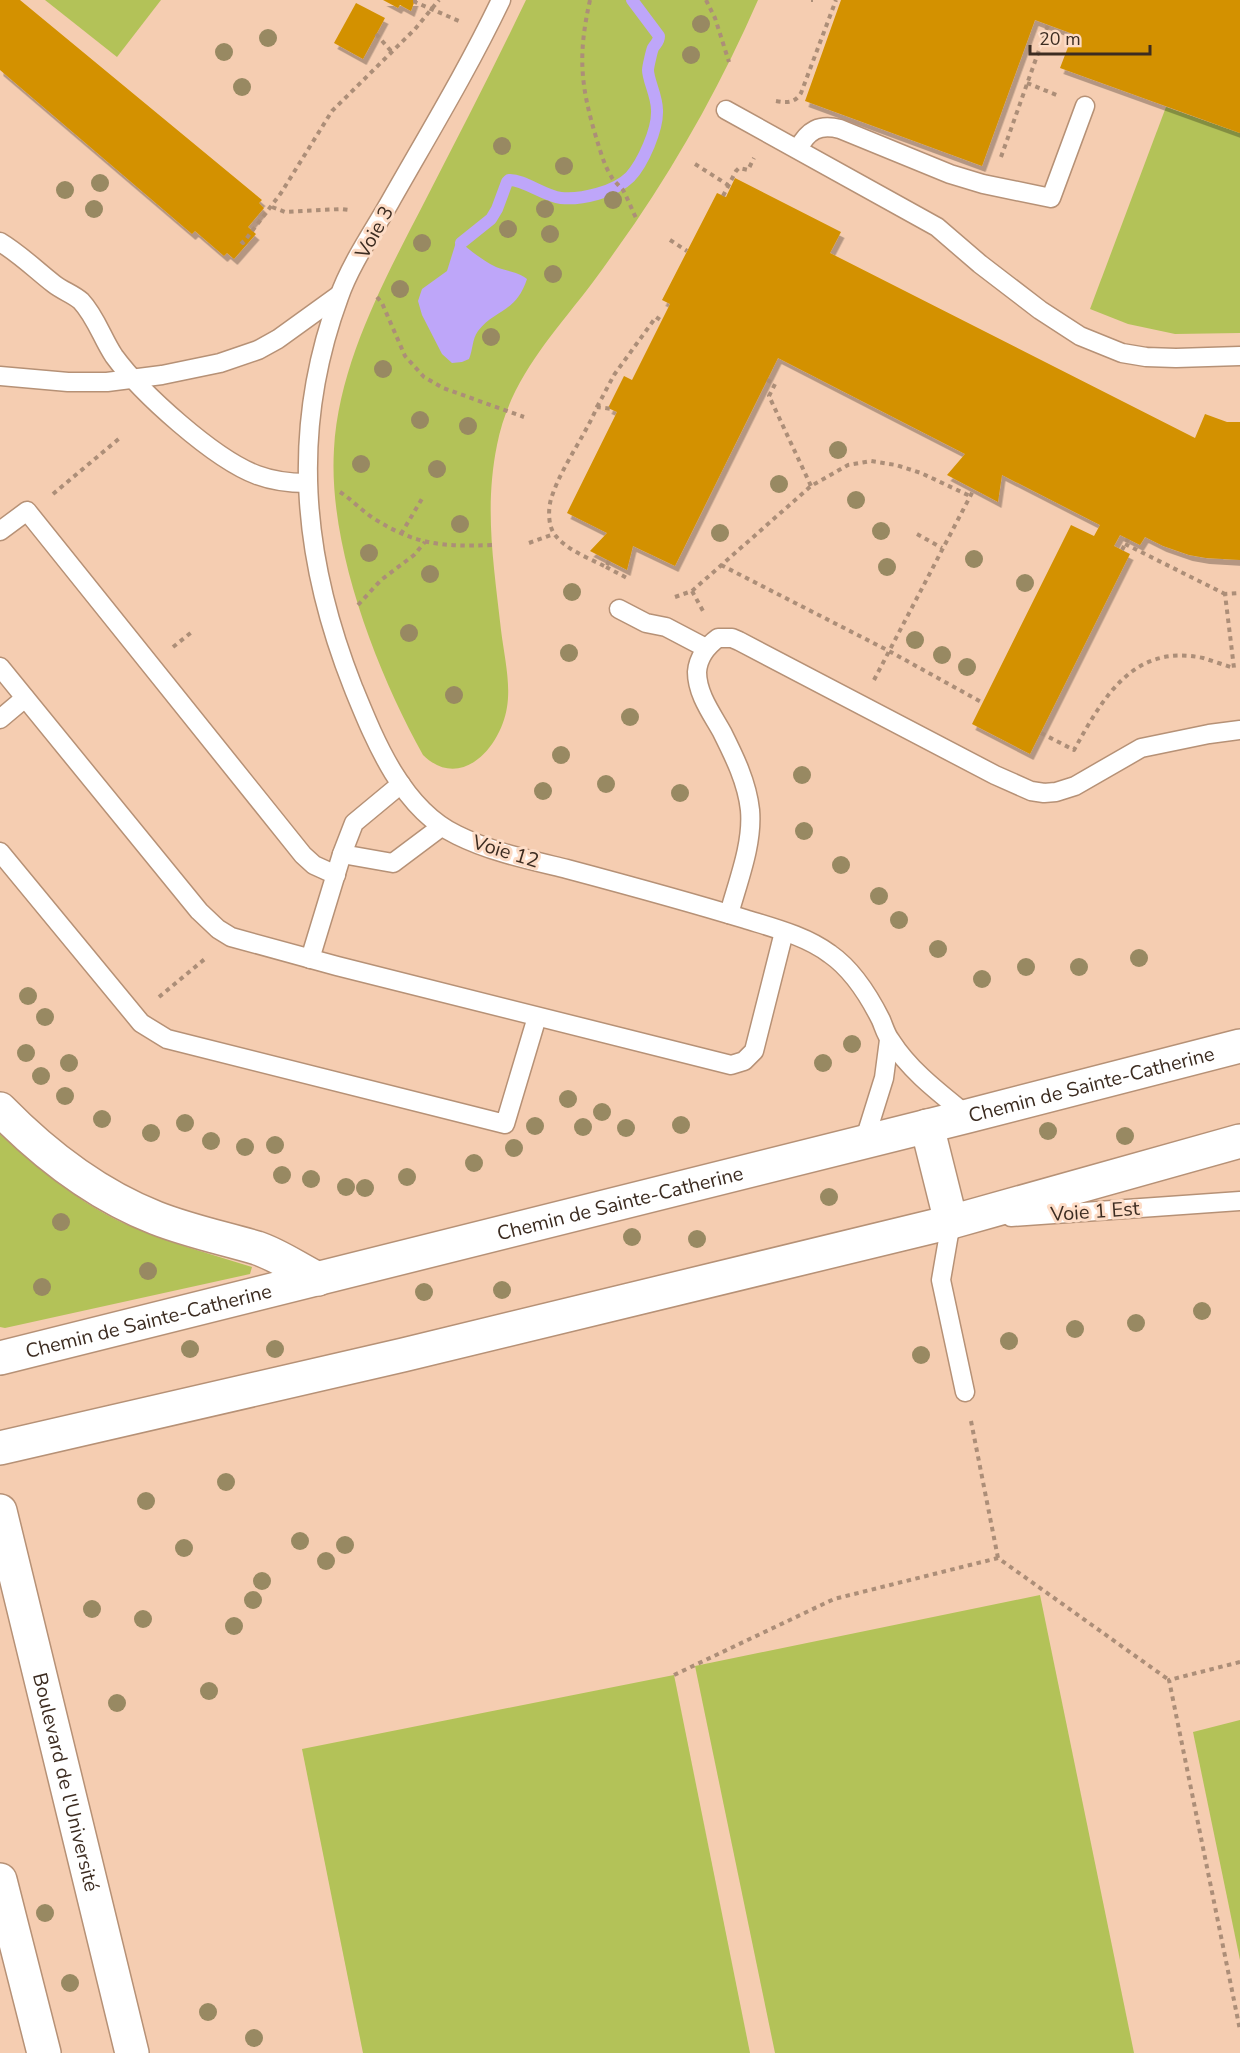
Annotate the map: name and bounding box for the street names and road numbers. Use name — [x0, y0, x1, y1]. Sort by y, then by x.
street label: Voie 3 — [349, 201, 400, 264]
street label: Voie 12 — [468, 828, 542, 874]
street label: Chemin de Sainte-Catherine — [965, 1040, 1217, 1129]
street label: Chemin de Sainte-Catherine — [494, 1160, 746, 1247]
street label: Voie 1 Est — [1049, 1195, 1142, 1228]
street label: Chemin de Sainte-Catherine — [23, 1278, 275, 1365]
street label: Boulevard de l'Université — [26, 1670, 105, 1894]

